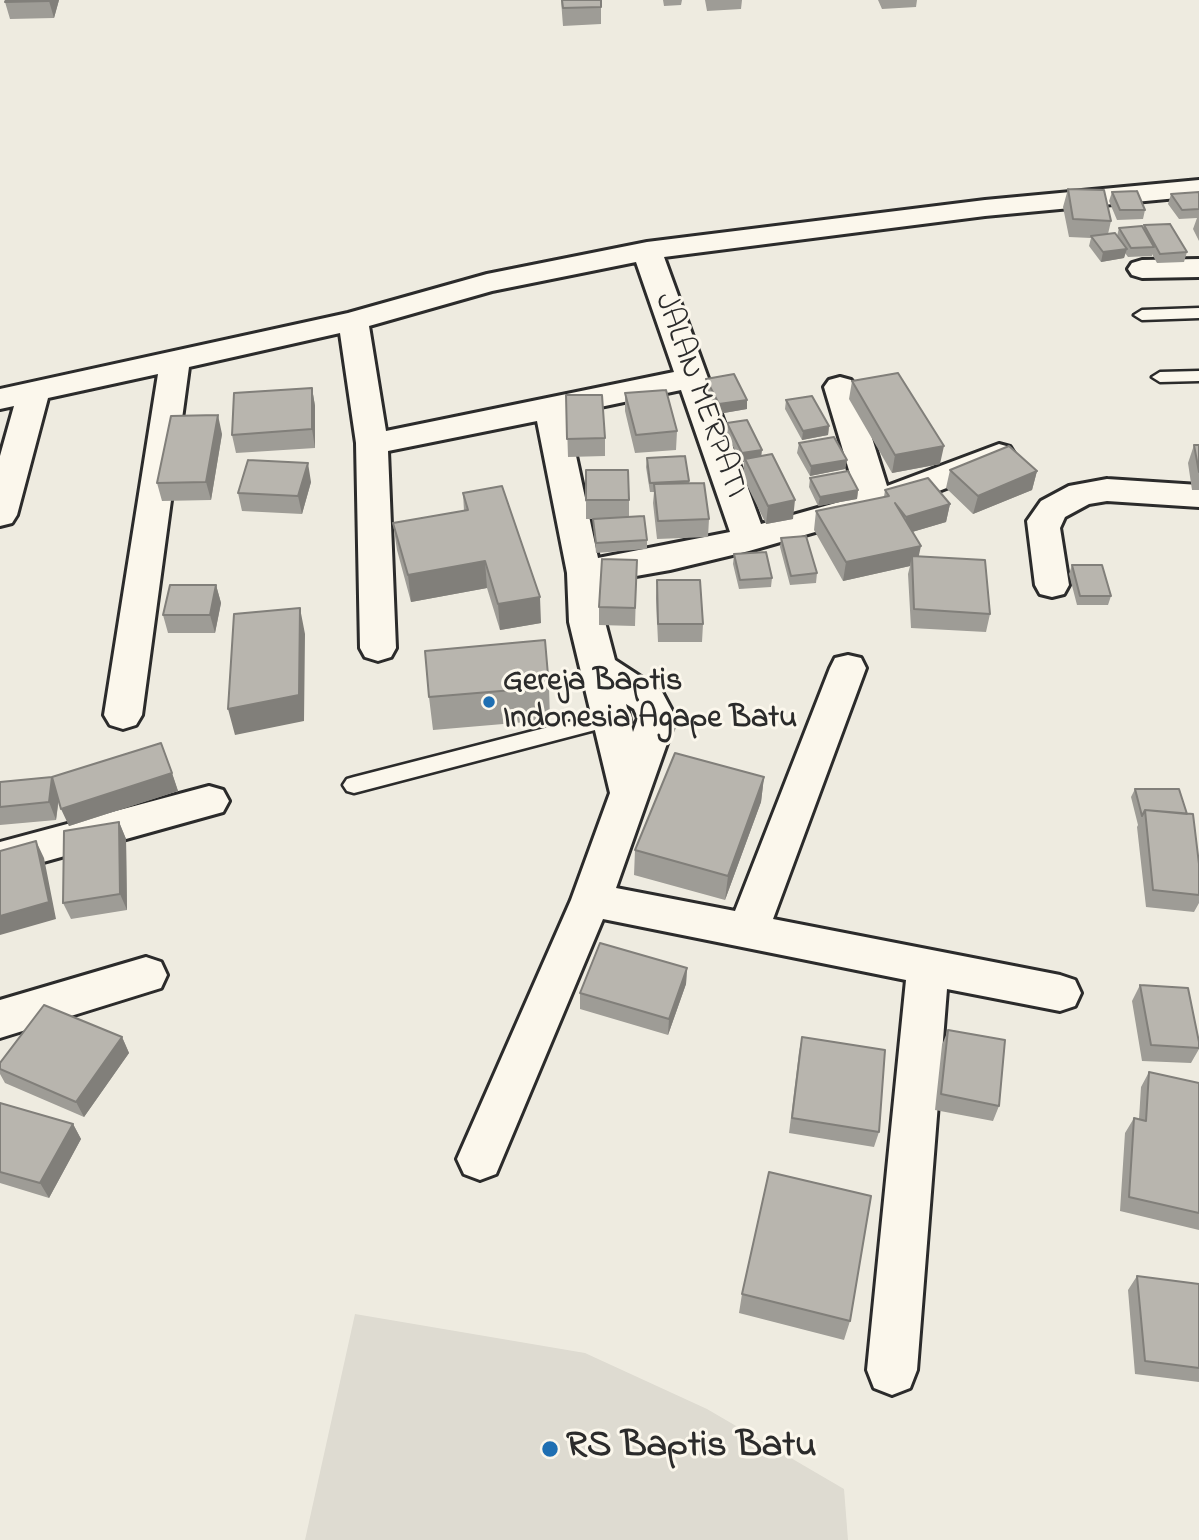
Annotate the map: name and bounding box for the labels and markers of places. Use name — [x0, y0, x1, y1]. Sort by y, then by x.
place label: Gereja Baptis Indonesia Agape Batu — [503, 665, 797, 740]
marker: Gereja Baptis Indonesia Agape Batu — [481, 694, 497, 710]
place label: RS Baptis Batu — [566, 1426, 817, 1472]
marker: RS Baptis Batu — [540, 1439, 560, 1459]

